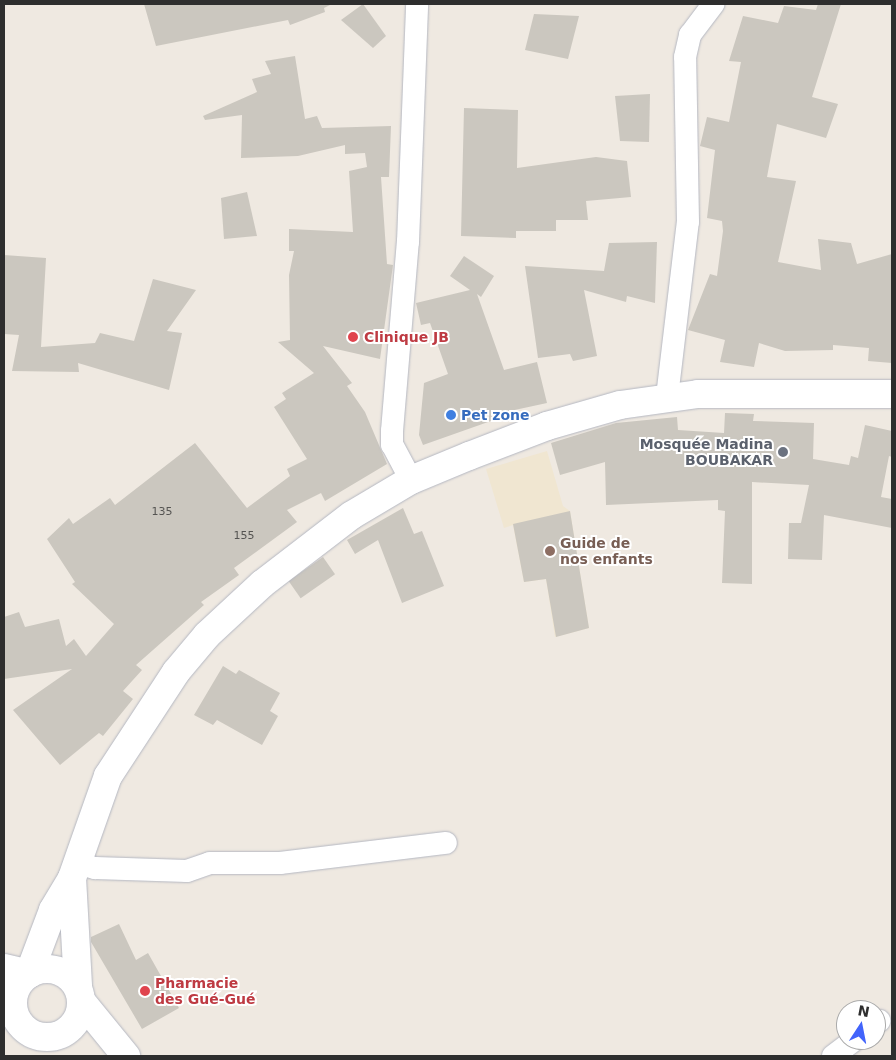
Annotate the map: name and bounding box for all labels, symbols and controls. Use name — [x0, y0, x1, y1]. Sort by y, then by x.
place label: Clinique JB — [364, 329, 449, 345]
marker: Clinique JB — [346, 330, 360, 344]
place label: Pet zone — [461, 407, 530, 423]
marker: Pet zone — [445, 409, 457, 421]
place label: Mosquée Madina BOUBAKAR — [640, 436, 773, 468]
marker: Mosquée Madina BOUBAKAR — [777, 446, 789, 458]
house number: 135 — [152, 505, 172, 519]
house number: 155 — [234, 529, 254, 543]
place label: Guide de nos enfants — [560, 535, 653, 568]
marker: Guide de nos enfants — [544, 545, 556, 557]
place label: Pharmacie des Gué-Gué — [155, 975, 255, 1008]
marker: Pharmacie des Gué-Gué — [139, 985, 151, 997]
north arrow — [836, 1000, 886, 1050]
text: N — [856, 1002, 871, 1020]

